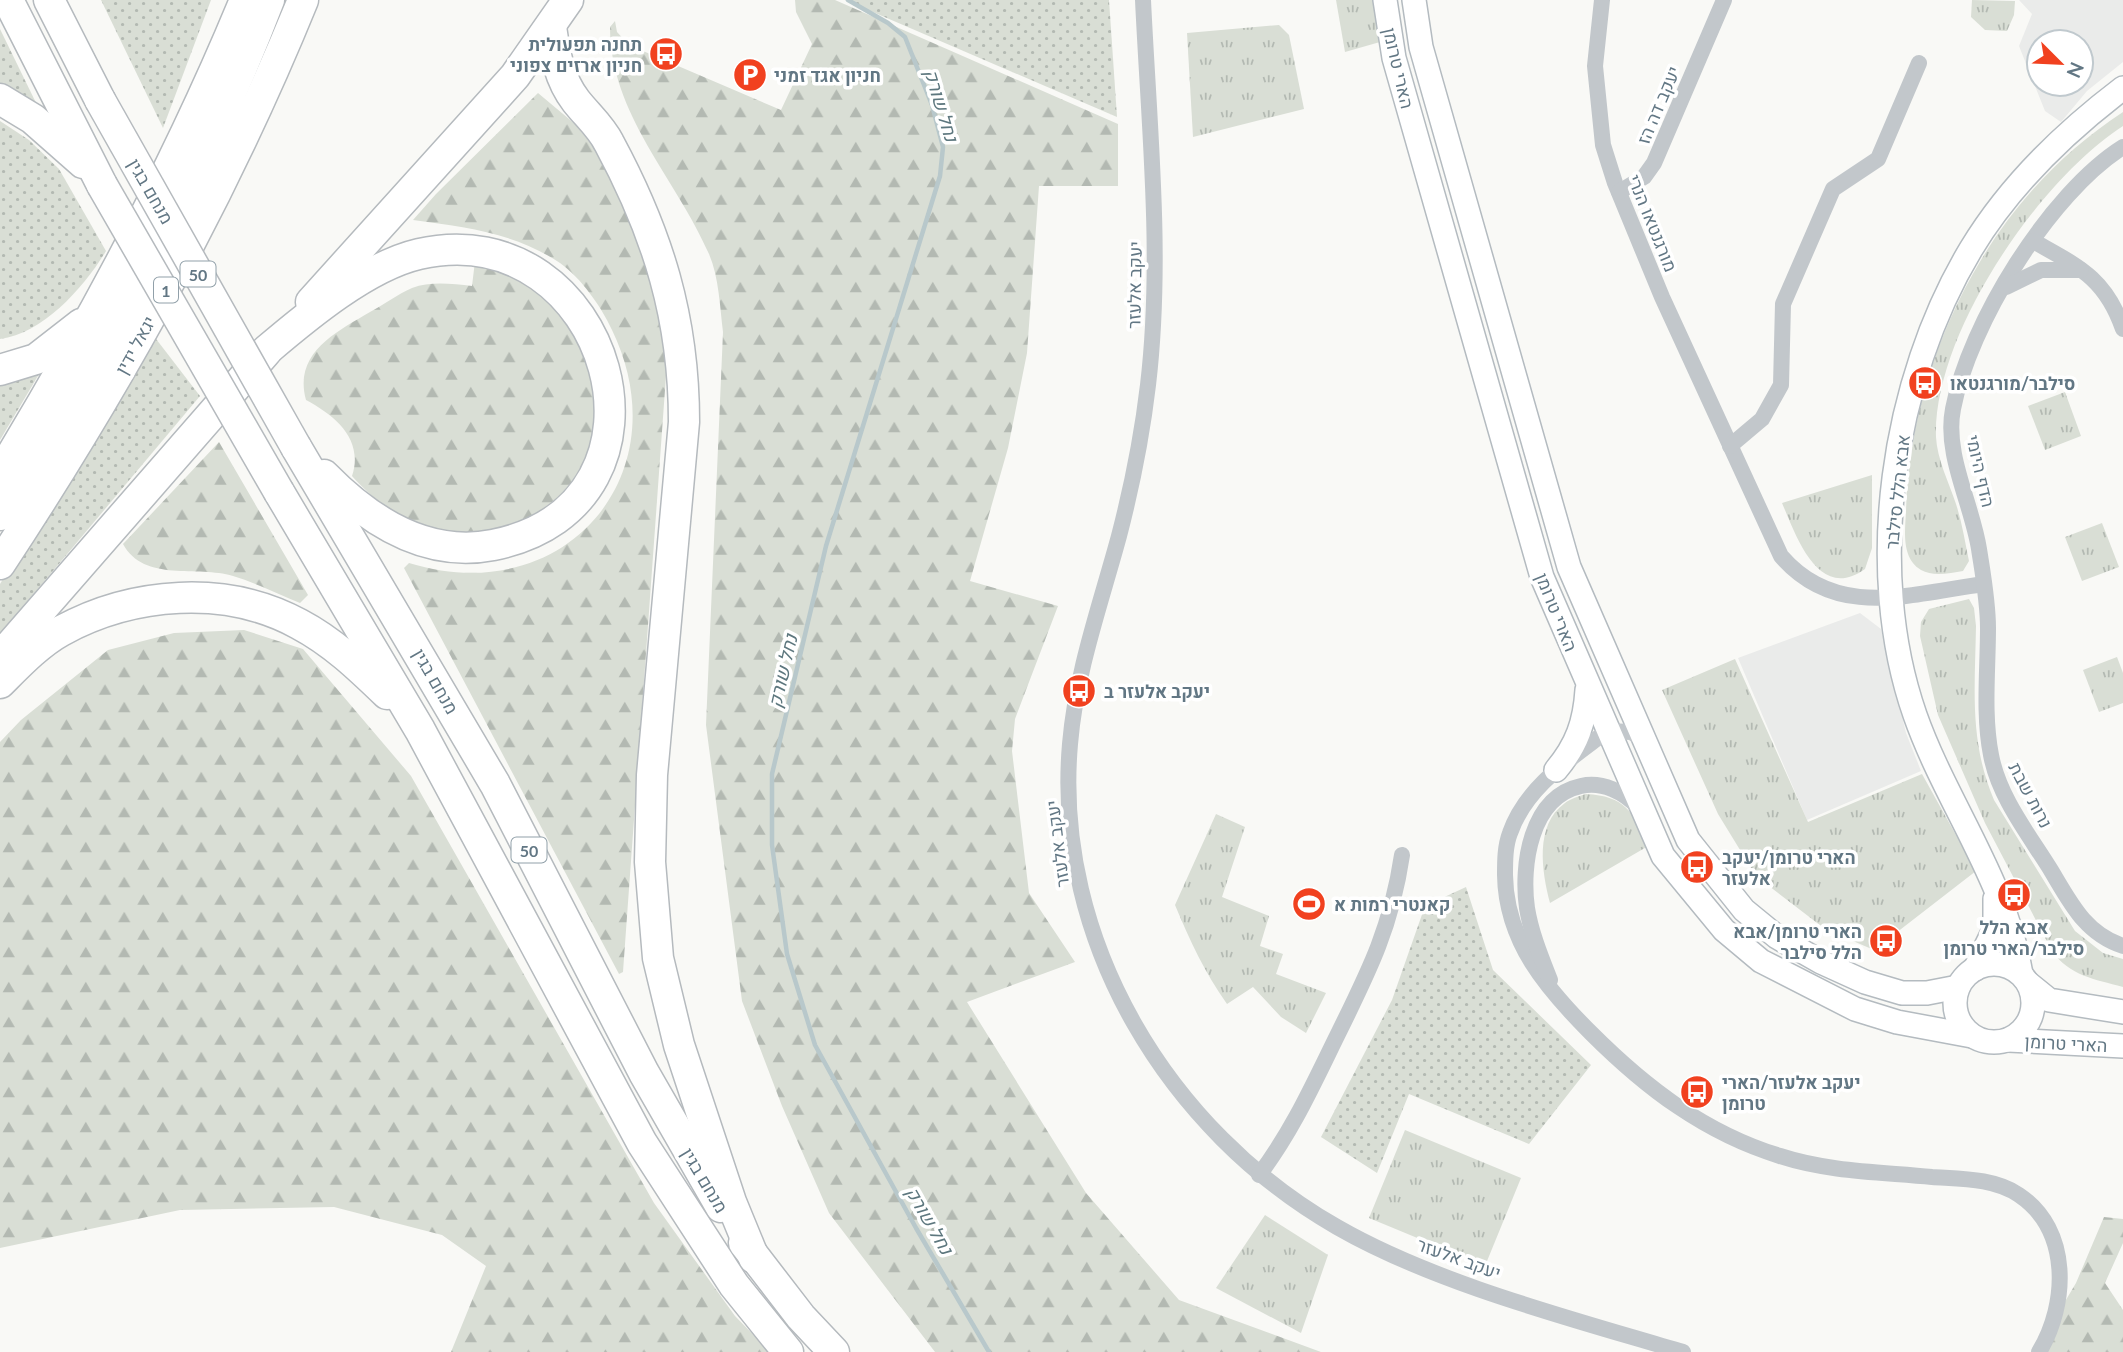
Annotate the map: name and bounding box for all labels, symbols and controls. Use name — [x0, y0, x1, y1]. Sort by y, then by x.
street label: הארי טרומן — [1379, 25, 1419, 111]
north arrow — [2025, 28, 2095, 98]
place label: תחנה תפעולית חניון ארזים צפוני — [510, 33, 642, 76]
bus stop icon: תחנה תפעולית חניון ארזים צפוני — [647, 35, 685, 73]
parking icon: חניון אגד זמני — [731, 56, 769, 94]
text: N — [2063, 59, 2089, 81]
street label: יעקב דה הז — [1632, 63, 1684, 147]
place label: חניון אגד זמני — [774, 64, 881, 86]
water label: נחל שורק — [920, 66, 964, 145]
street label: מנחם בגין — [123, 154, 179, 228]
street label: מורגנטאו הנרי — [1624, 171, 1682, 275]
street label: יעקב אלעזר — [1122, 241, 1146, 329]
road number: 50 — [180, 262, 216, 286]
road number: 1 — [154, 278, 178, 302]
street label: יגאל ידין — [110, 312, 160, 378]
bus stop icon: סילבר/מורגנטאו — [1906, 364, 1944, 402]
place label: סילבר/מורגנטאו — [1950, 372, 2075, 394]
street label: אבא הלל סילבר — [1880, 433, 1914, 551]
street label: הדף היומי — [1962, 433, 2000, 509]
street label: הארי טרומן — [1531, 569, 1583, 655]
water label: נחל שורק — [762, 631, 802, 710]
street label: מנחם בגין — [408, 644, 464, 718]
bus stop icon: יעקב אלעזר ב — [1060, 672, 1098, 710]
place label: יעקב אלעזר ב — [1104, 680, 1210, 702]
street label: נרות שבת — [2004, 758, 2058, 832]
street label: יעקב אלעזר — [1041, 799, 1073, 889]
road number: 50 — [512, 838, 546, 862]
place label: הארי טרומן/יעקב אלעזר — [1722, 846, 1856, 889]
bus stop icon: הארי טרומן/יעקב אלעזר — [1678, 848, 1716, 886]
bus stop icon: אבא הלל סילבר/הארי טרומן — [1995, 876, 2033, 914]
sports icon: קאנטרי רמות א — [1290, 885, 1328, 923]
place label: קאנטרי רמות א — [1334, 893, 1450, 915]
place label: אבא הלל סילבר/הארי טרומן — [1944, 916, 2084, 959]
place label: הארי טרומן/אבא הלל סילבר — [1733, 920, 1862, 963]
bus stop icon: הארי טרומן/אבא הלל סילבר — [1867, 922, 1905, 960]
street label: הארי טרומן — [2024, 1030, 2108, 1056]
place label: יעקב אלעזר/הארי טרומן — [1722, 1071, 1861, 1114]
bus stop icon: יעקב אלעזר/הארי טרומן — [1678, 1073, 1716, 1111]
street label: מנחם בגין — [677, 1143, 733, 1217]
water label: נחל שורק — [901, 1182, 959, 1259]
street label: יעקב אלעזר — [1414, 1233, 1504, 1283]

